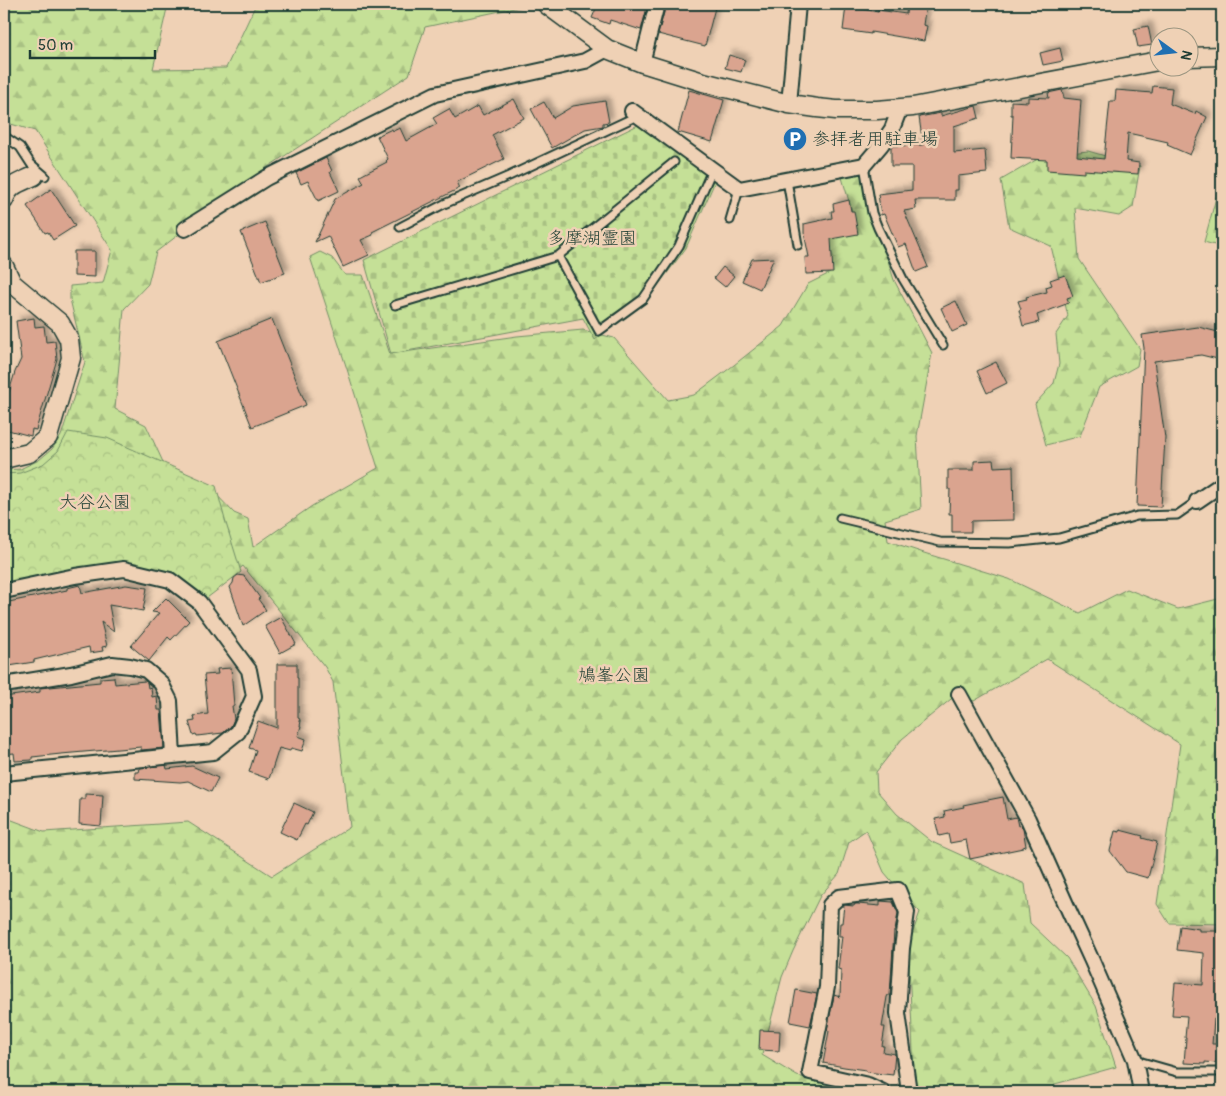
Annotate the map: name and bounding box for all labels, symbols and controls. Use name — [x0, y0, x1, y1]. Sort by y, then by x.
scale bar — [30, 28, 155, 60]
north arrow — [1148, 28, 1198, 78]
text: 50 m — [38, 36, 73, 55]
text: N — [1177, 48, 1196, 62]
parking icon: 参拝者用駐車場 — [782, 126, 808, 152]
place label: 参拝者用駐車場 — [812, 128, 938, 151]
park label: 多摩湖霊園 — [547, 227, 637, 250]
park label: 大谷公園 — [59, 491, 131, 514]
park label: 鳩峯公園 — [578, 664, 650, 687]

